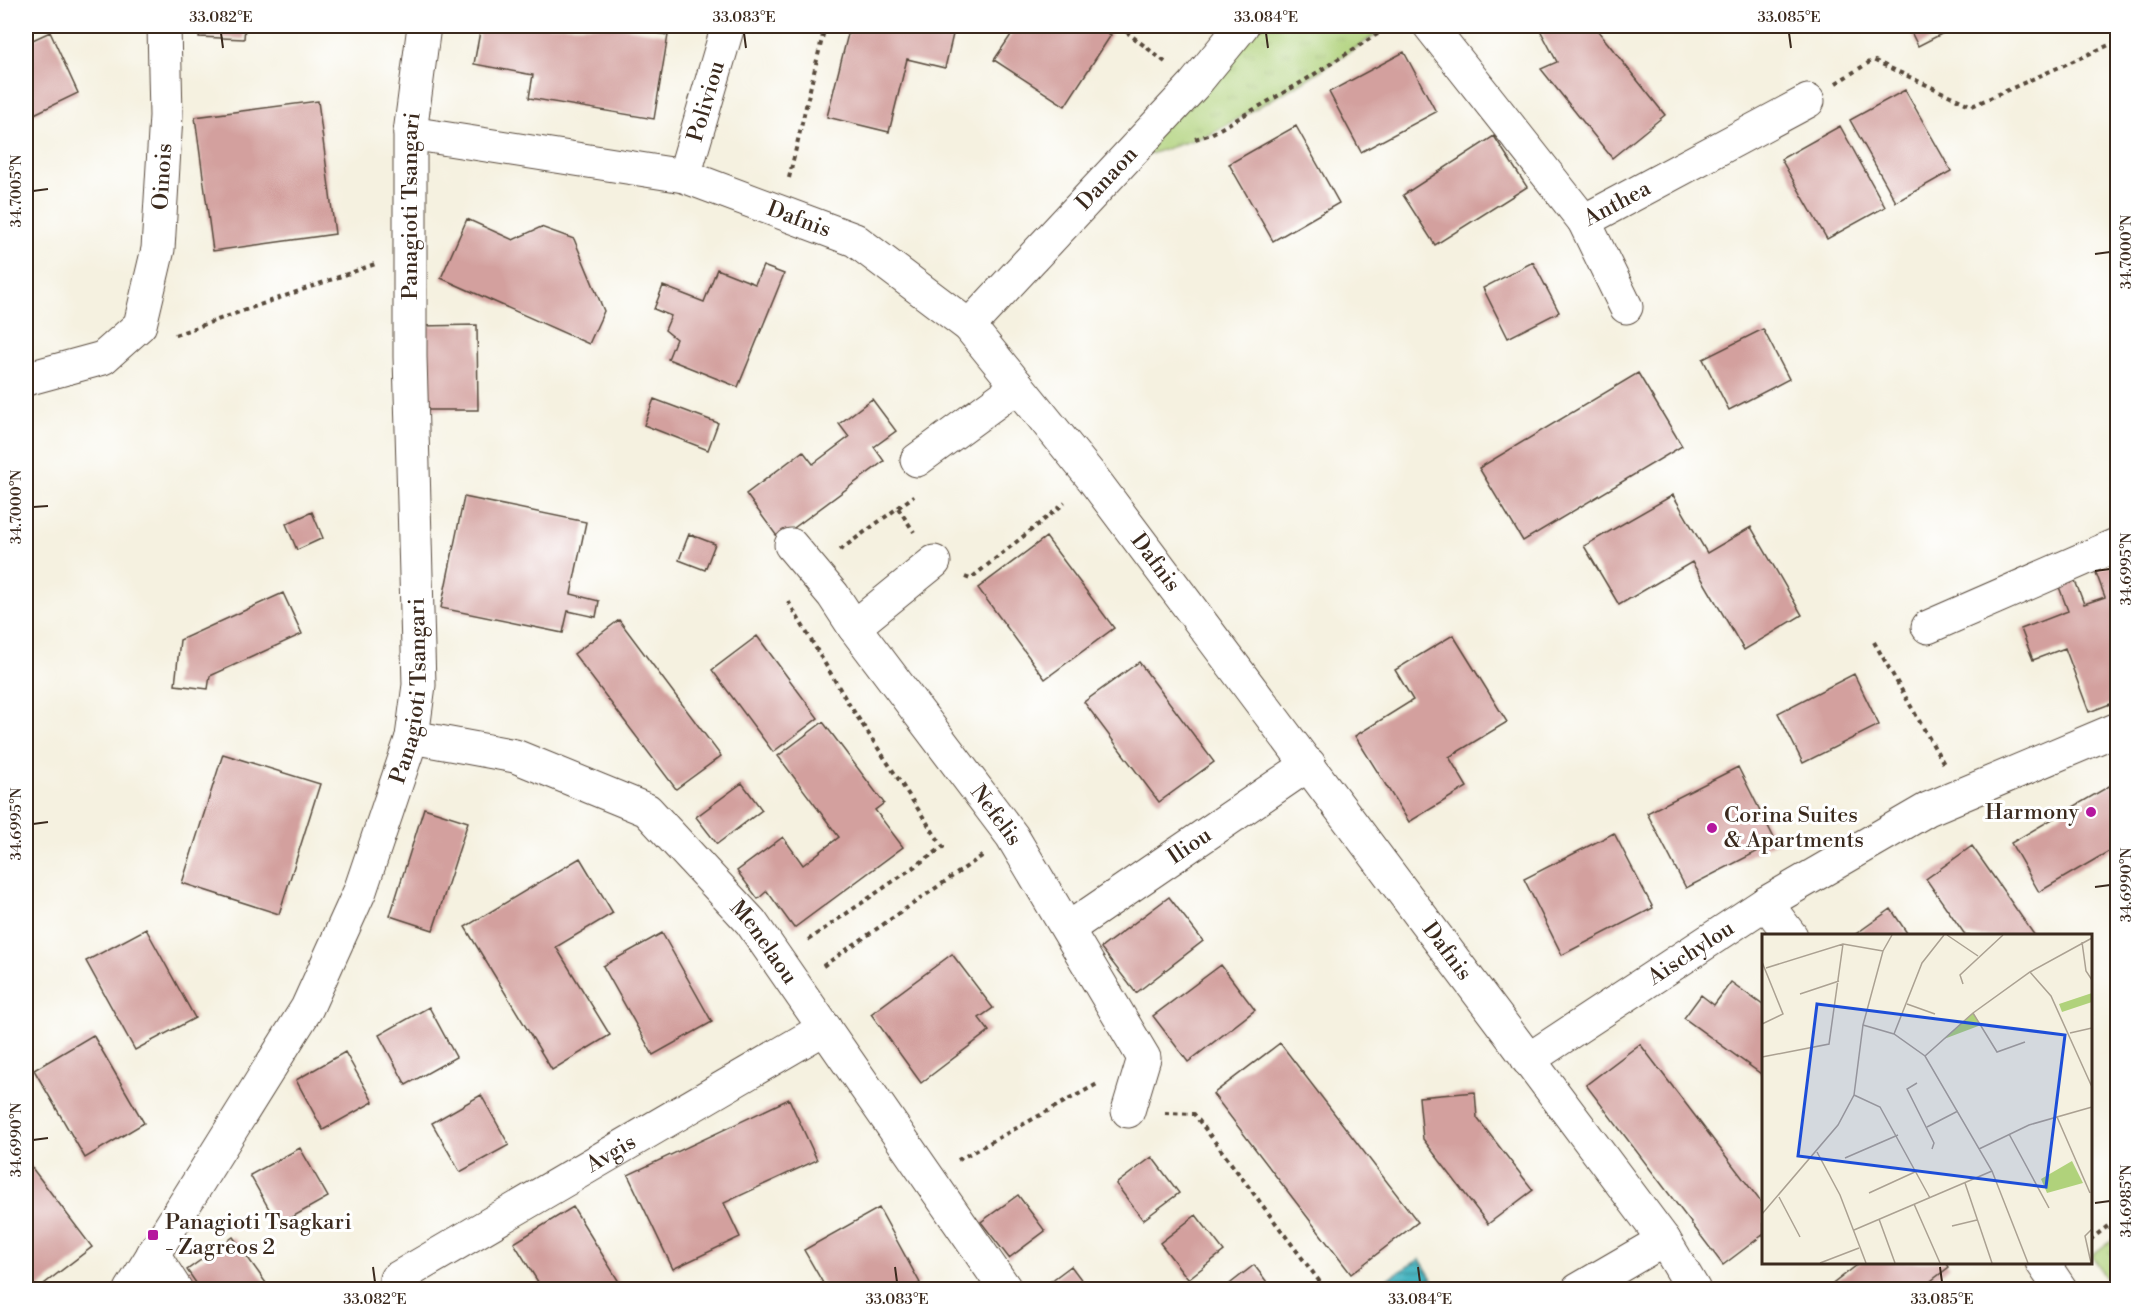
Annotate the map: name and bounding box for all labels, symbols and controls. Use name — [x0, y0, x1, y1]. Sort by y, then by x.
text: 33.082°E — [189, 8, 253, 27]
text: 33.083°E — [712, 8, 776, 27]
text: 33.084°E — [1234, 8, 1298, 27]
text: 33.085°E — [1757, 8, 1821, 27]
street label: Poliviou — [681, 57, 731, 145]
street label: Panagioti Tsangari — [397, 111, 426, 300]
street label: Danaon — [1070, 141, 1143, 216]
street label: Oinois — [147, 142, 178, 211]
text: 34.7005°N — [7, 155, 26, 227]
street label: Anthea — [1578, 174, 1656, 233]
street label: Dafnis — [763, 195, 835, 243]
text: 34.7000°N — [2117, 215, 2136, 289]
text: 34.7000°N — [7, 470, 26, 544]
street label: Dafnis — [1125, 528, 1186, 597]
text: 34.6995°N — [2117, 533, 2136, 605]
street label: Panagioti Tsangari — [384, 598, 433, 787]
street label: Nefelis — [965, 779, 1028, 850]
text: 34.6995°N — [7, 788, 26, 860]
place label: Harmony — [1985, 799, 2079, 826]
place label: Corina Suites & Apartments — [1724, 802, 1864, 854]
marker: Harmony — [2084, 805, 2098, 819]
street label: Iliou — [1163, 821, 1217, 870]
marker: Corina Suites & Apartments — [1705, 821, 1719, 835]
text: 34.6990°N — [2117, 848, 2136, 922]
street label: Menelaou — [724, 895, 804, 990]
street label: Aischylou — [1642, 914, 1739, 991]
street label: Dafnis — [1417, 917, 1478, 986]
inset map — [1762, 934, 2092, 1264]
text: 34.6990°N — [7, 1103, 26, 1177]
street label: Avgis — [580, 1128, 641, 1179]
text: 34.6985°N — [2117, 1164, 2136, 1238]
place label: Panagioti Tsagkari - Zagreos 2 — [165, 1209, 352, 1261]
marker: Panagioti Tsagkari - Zagreos 2 — [146, 1228, 160, 1242]
text: 33.082°E — [343, 1290, 407, 1309]
text: 33.083°E — [865, 1290, 929, 1309]
text: 33.084°E — [1388, 1290, 1452, 1309]
text: 33.085°E — [1910, 1290, 1974, 1309]

